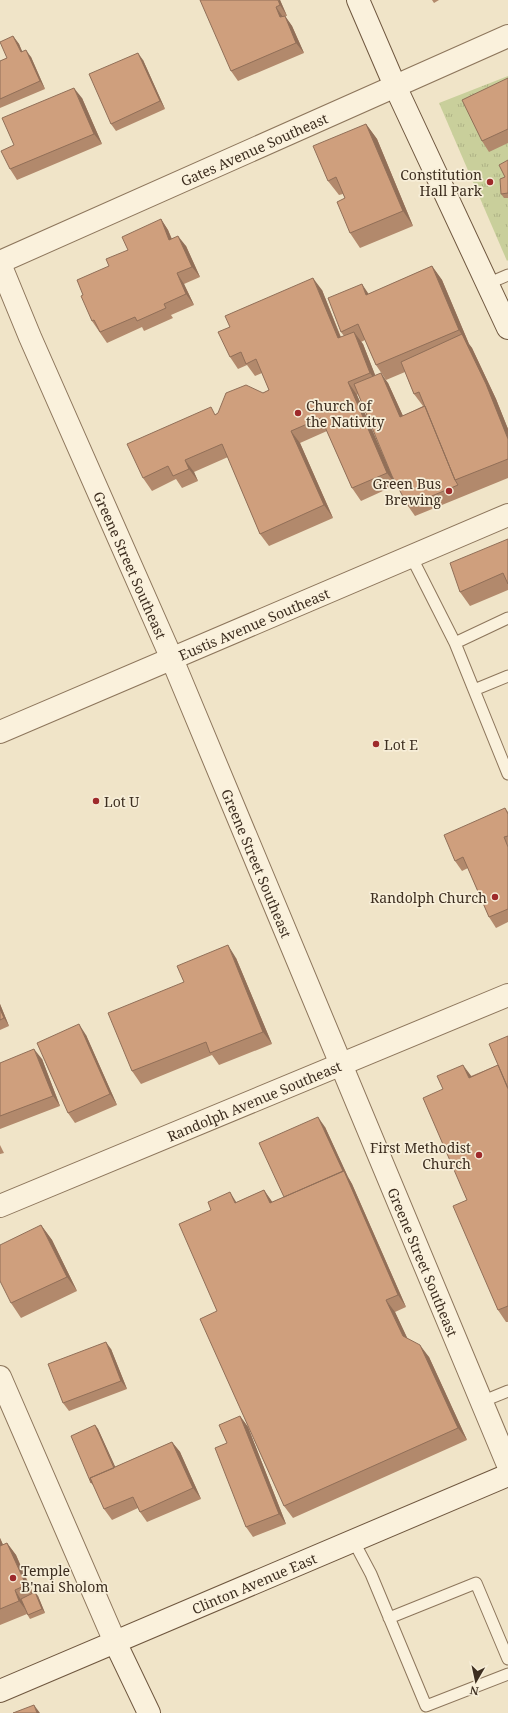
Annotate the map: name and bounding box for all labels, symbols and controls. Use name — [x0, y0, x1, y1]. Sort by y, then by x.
street label: Gates Avenue Southeast — [177, 108, 331, 190]
place label: Constitution Hall Park — [400, 165, 483, 200]
marker: Constitution Hall Park — [485, 177, 495, 187]
place label: Church of the Nativity — [306, 396, 384, 431]
marker: Church of the Nativity — [293, 408, 303, 418]
place label: Green Bus Brewing — [372, 474, 441, 509]
marker: Green Bus Brewing — [444, 486, 454, 496]
street label: Greene Street Southeast — [90, 488, 171, 642]
street label: Eustis Avenue Southeast — [176, 583, 332, 664]
place label: Lot E — [384, 735, 418, 754]
marker: Lot E — [371, 739, 381, 749]
street label: Greene Street Southeast — [218, 786, 297, 941]
place label: Lot U — [104, 792, 139, 811]
marker: Lot U — [91, 796, 101, 806]
place label: Randolph Church — [370, 888, 487, 907]
marker: Randolph Church — [490, 892, 500, 902]
street label: Randolph Avenue Southeast — [164, 1056, 344, 1145]
place label: First Methodist Church — [370, 1138, 471, 1173]
marker: First Methodist Church — [474, 1150, 484, 1160]
street label: Greene Street Southeast — [384, 1185, 463, 1339]
street label: Clinton Avenue East — [189, 1548, 319, 1618]
place label: Temple B'nai Sholom — [21, 1561, 109, 1596]
marker: Temple B'nai Sholom — [8, 1573, 18, 1583]
north arrow — [456, 1661, 496, 1701]
text: N — [469, 1683, 480, 1699]

